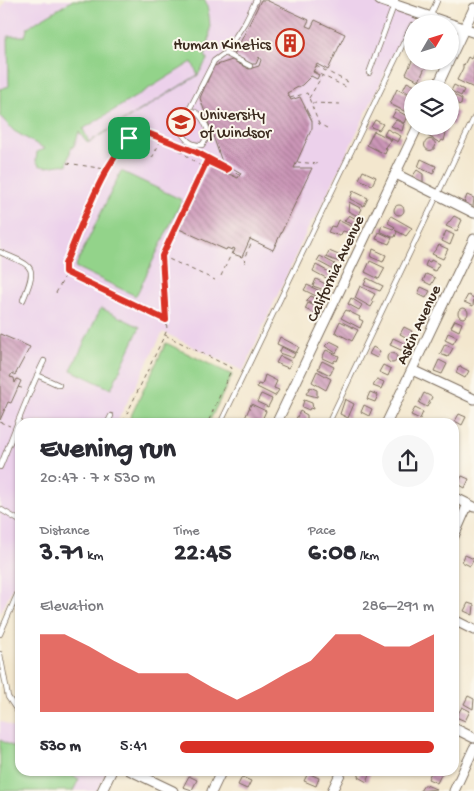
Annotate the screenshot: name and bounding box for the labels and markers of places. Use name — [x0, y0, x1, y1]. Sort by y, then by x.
building icon: Human Kinetics — [275, 28, 305, 58]
place label: Human Kinetics — [173, 37, 272, 56]
school or university icon: University of Windsor — [166, 107, 196, 137]
place label: University of Windsor — [200, 107, 272, 144]
pin — [108, 117, 150, 159]

